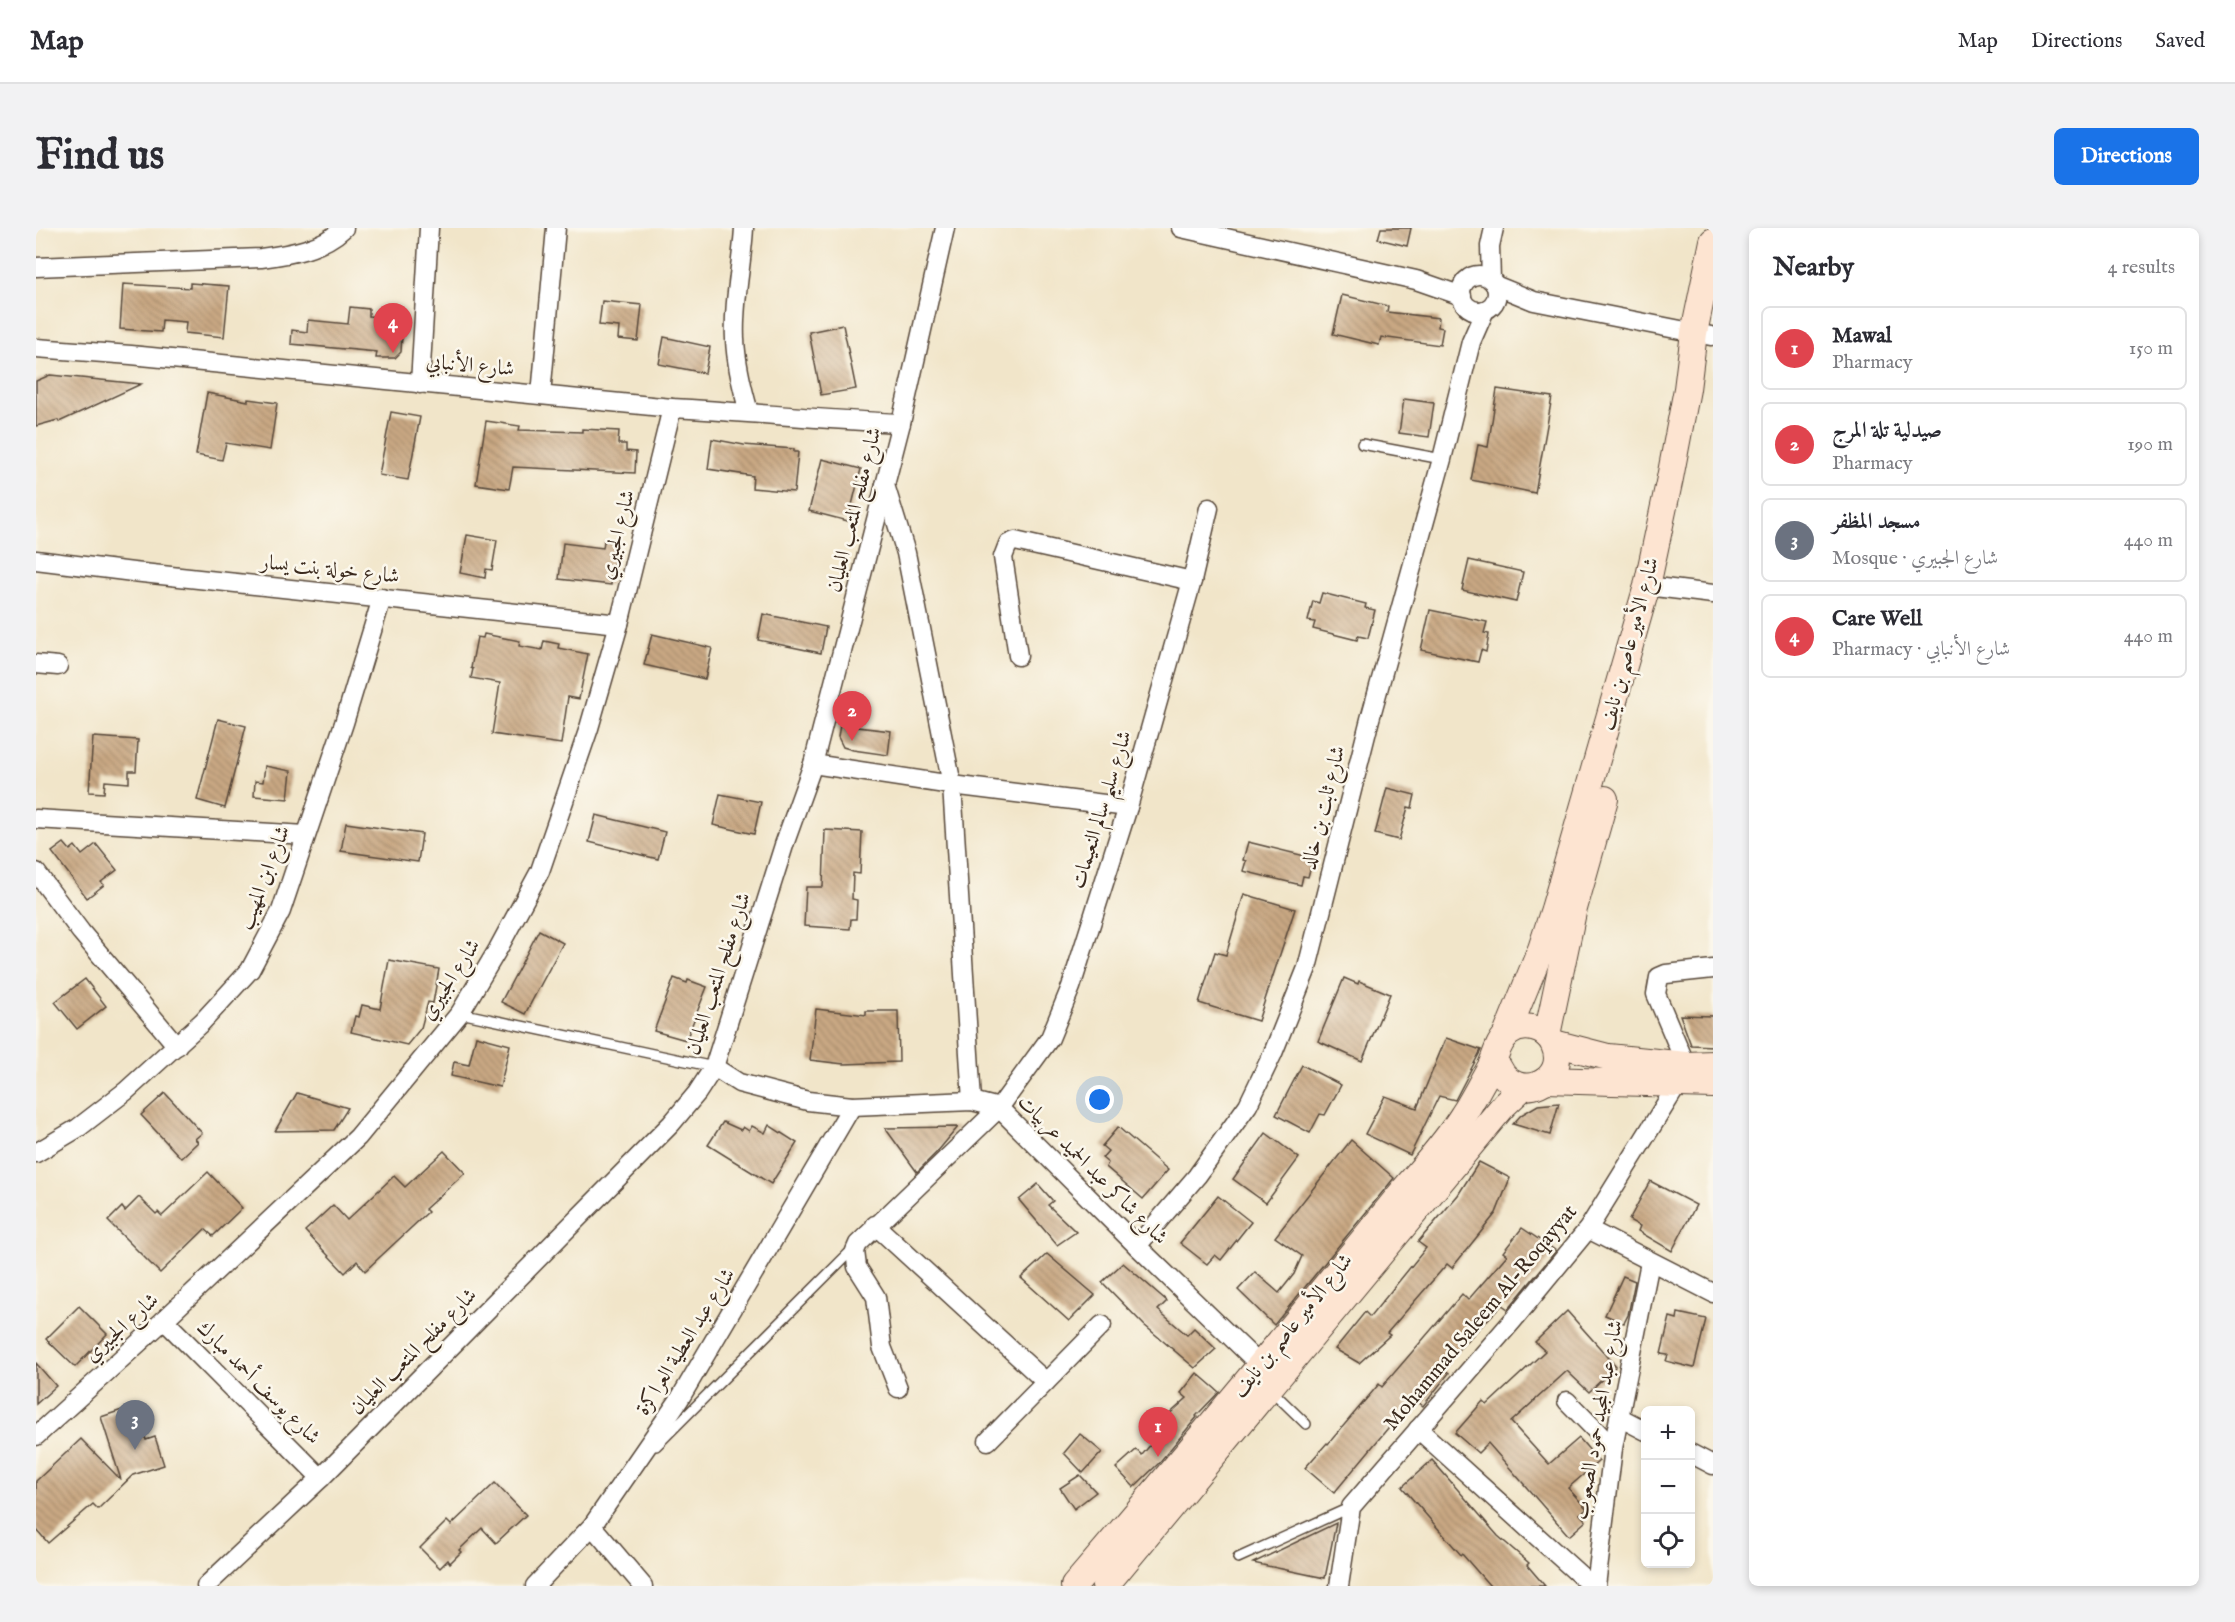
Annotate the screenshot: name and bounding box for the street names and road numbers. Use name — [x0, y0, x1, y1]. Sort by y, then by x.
street label: شارع الأنبابي — [424, 346, 516, 386]
street label: شارع مفلح المتعب العليان — [821, 425, 892, 596]
street label: شارع الجبيري — [594, 487, 645, 583]
street label: شارع خولة بنت يسار — [257, 549, 401, 594]
street label: شارع الأمير عاصم بن نايف — [1591, 554, 1672, 735]
street label: شارع سليم سالم النعيمات — [1065, 728, 1145, 894]
street label: شارع ثابت بن خالد — [1296, 743, 1355, 874]
street label: شارع ابن المهيب — [233, 822, 300, 935]
street label: شارع مفلح المتعب العليان — [680, 889, 762, 1060]
street label: شارع الجبيري — [415, 934, 490, 1027]
street label: شارع شاكر عبد الحميد عربيات — [1009, 1089, 1173, 1253]
street label: Mohammad Saleem Al-Roqayyat — [1378, 1199, 1584, 1437]
street label: شارع الأمير عاصم بن نايف — [1224, 1246, 1364, 1408]
street label: شارع عبد العطية العراكزة — [630, 1263, 745, 1422]
street label: شارع مفلح المتعب العليان — [345, 1283, 486, 1424]
street label: شارع الجبيري — [79, 1287, 167, 1371]
street label: شارع يوسف أحمد مبارك — [188, 1313, 328, 1453]
street label: شارع عبد المجيد حمود الصعوب — [1568, 1318, 1633, 1523]

